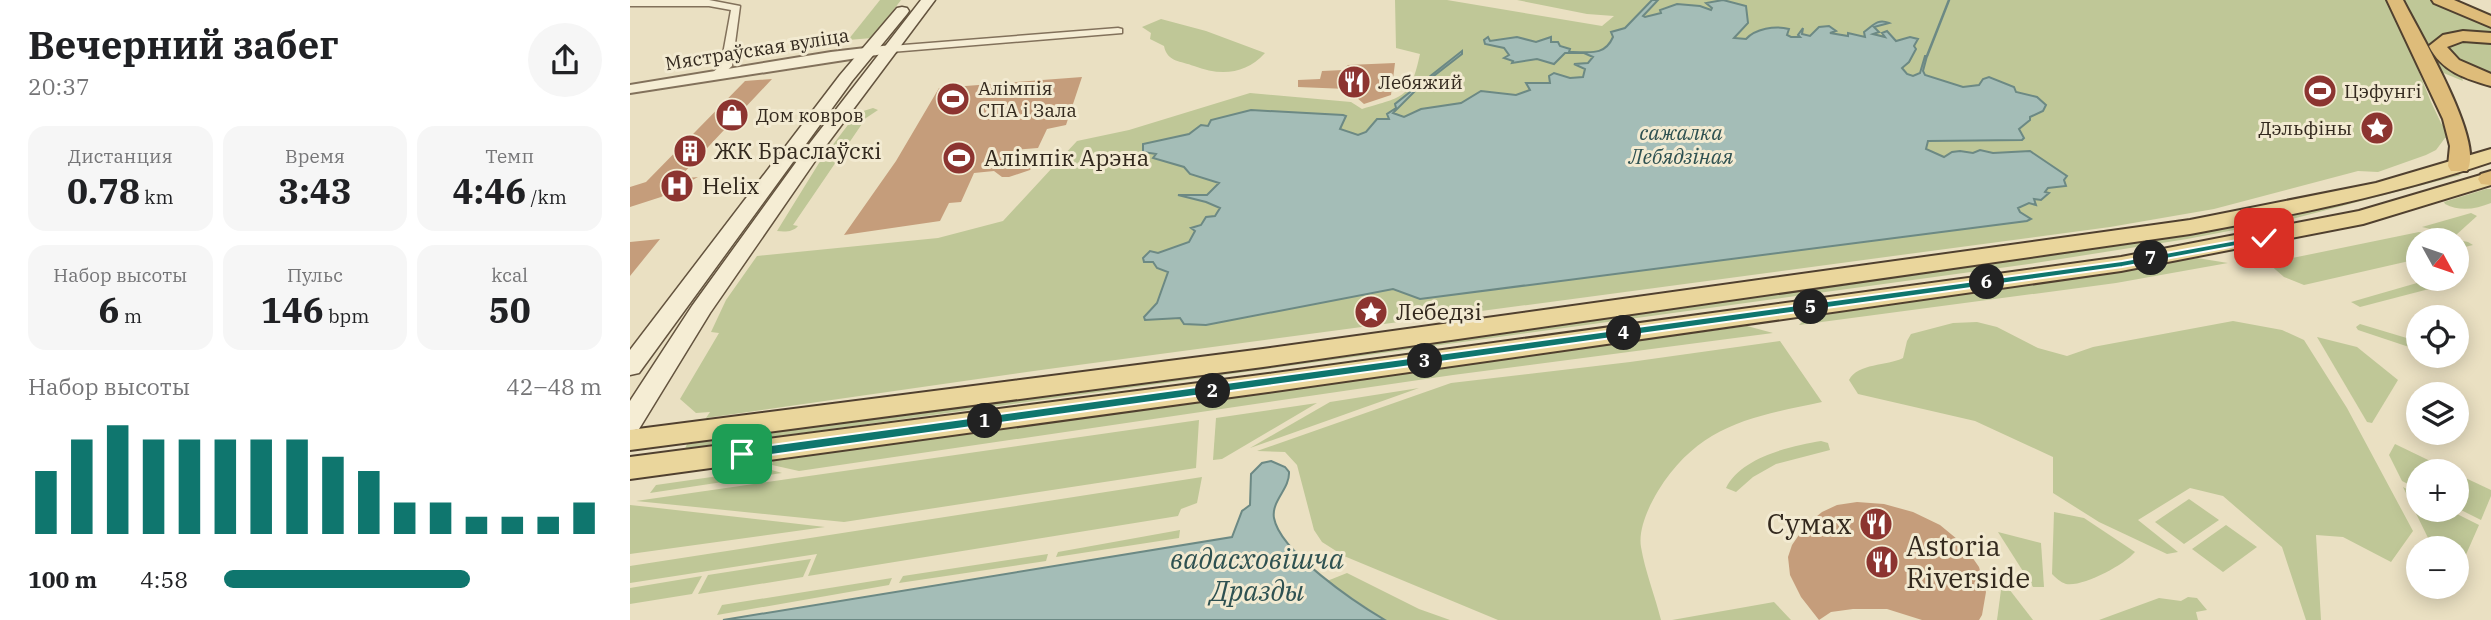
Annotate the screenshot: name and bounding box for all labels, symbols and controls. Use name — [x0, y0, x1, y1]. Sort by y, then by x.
text: Вечерний забег — [28, 20, 339, 69]
button: share — [528, 23, 602, 97]
street label: Мястраўская вуліца — [663, 23, 851, 75]
restaurant icon: Лебяжий — [1335, 63, 1373, 101]
place label: Лебяжий — [1378, 70, 1463, 94]
text: 20:37 — [28, 71, 90, 101]
sports icon: Цэфунгі — [2301, 72, 2339, 110]
place label: Алімпія СПА і Зала — [978, 76, 1077, 122]
place label: Цэфунгі — [2344, 79, 2421, 103]
sports icon: Алімпія СПА і Зала — [934, 80, 972, 118]
shop icon: Дом ковров — [713, 96, 751, 134]
place label: Дом ковров — [756, 103, 864, 127]
place icon: Дэльфіны — [2358, 109, 2396, 147]
place label: Дэльфіны — [2259, 116, 2352, 140]
water label: сажалка Лебядзіная — [1628, 118, 1733, 170]
building icon: ЖК Браслаўскі — [671, 132, 709, 170]
place label: ЖК Браслаўскі — [714, 135, 881, 165]
sports icon: Алімпік Арэна — [940, 139, 978, 177]
place label: Алімпік Арэна — [984, 142, 1149, 172]
text: Дистанция — [68, 144, 173, 168]
text: Время — [285, 144, 345, 168]
text: Темп — [485, 144, 534, 168]
hospital icon: Helix — [658, 167, 696, 205]
text: 0.78 — [67, 168, 140, 214]
text: 3:43 — [278, 168, 352, 214]
text: 4:46 — [453, 168, 526, 214]
place label: Helix — [702, 170, 760, 200]
text: km — [140, 185, 174, 209]
text: /km — [526, 185, 567, 209]
pin — [2234, 208, 2294, 268]
icon: check — [2245, 219, 2283, 257]
north arrow — [2406, 228, 2469, 290]
map controls — [2406, 228, 2469, 599]
pin: 7 — [2134, 240, 2168, 276]
text: 7 — [2145, 245, 2156, 269]
text: Набор высоты — [53, 263, 187, 287]
text: Пульс — [287, 263, 343, 287]
text: kcal — [491, 263, 528, 287]
pin: 6 — [1970, 264, 2004, 300]
text: 6 — [1981, 269, 1992, 293]
text: 6 — [99, 287, 120, 333]
text: 146 — [261, 287, 324, 333]
text: 50 — [489, 287, 531, 333]
pin: 5 — [1794, 290, 1828, 324]
place icon: Лебедзі — [1352, 293, 1390, 331]
text: 5 — [1805, 294, 1816, 318]
place label: Лебедзі — [1396, 296, 1482, 326]
text: m — [120, 304, 142, 328]
text: bpm — [324, 304, 369, 328]
button: locate — [2406, 305, 2469, 368]
pin: 4 — [1606, 316, 1642, 350]
text: 4 — [1618, 320, 1629, 344]
pin: 3 — [1408, 344, 1442, 378]
text: 3 — [1419, 348, 1430, 372]
text: Набор высоты — [28, 371, 190, 401]
text: 42–48 m — [506, 371, 602, 401]
pin: 2 — [1196, 374, 1230, 408]
text: 2 — [1207, 378, 1218, 402]
button: layers — [2406, 382, 2469, 445]
pin: 1 — [968, 404, 1002, 438]
text: 1 — [979, 408, 990, 432]
pin — [712, 424, 772, 484]
icon: arrive — [723, 435, 761, 473]
button: + — [2406, 459, 2469, 522]
place label: Сумах — [1767, 505, 1852, 542]
restaurant icon: Сумах — [1857, 505, 1895, 543]
place label: Astoria Riverside — [1906, 527, 2030, 596]
button: − — [2406, 536, 2469, 599]
water label: вадасховішча Дразды — [1170, 540, 1344, 609]
restaurant icon: Astoria Riverside — [1863, 543, 1901, 581]
text: 100 m — [28, 564, 97, 594]
text: 4:58 — [140, 564, 188, 594]

